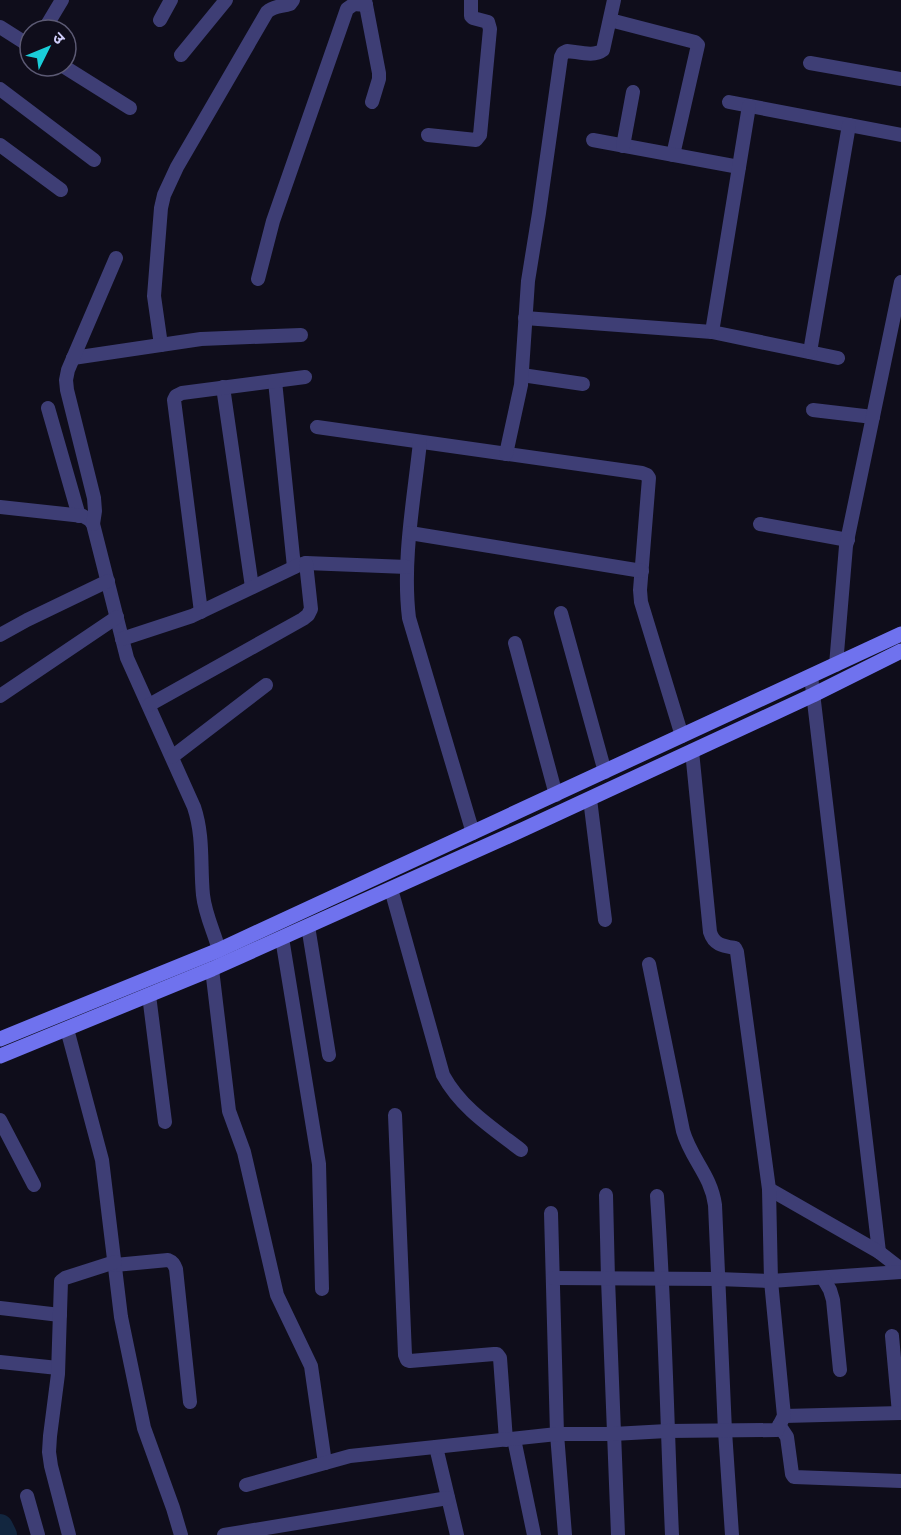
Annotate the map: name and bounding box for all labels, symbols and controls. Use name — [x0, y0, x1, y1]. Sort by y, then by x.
north arrow — [18, 18, 78, 78]
text: उ — [48, 28, 70, 48]

